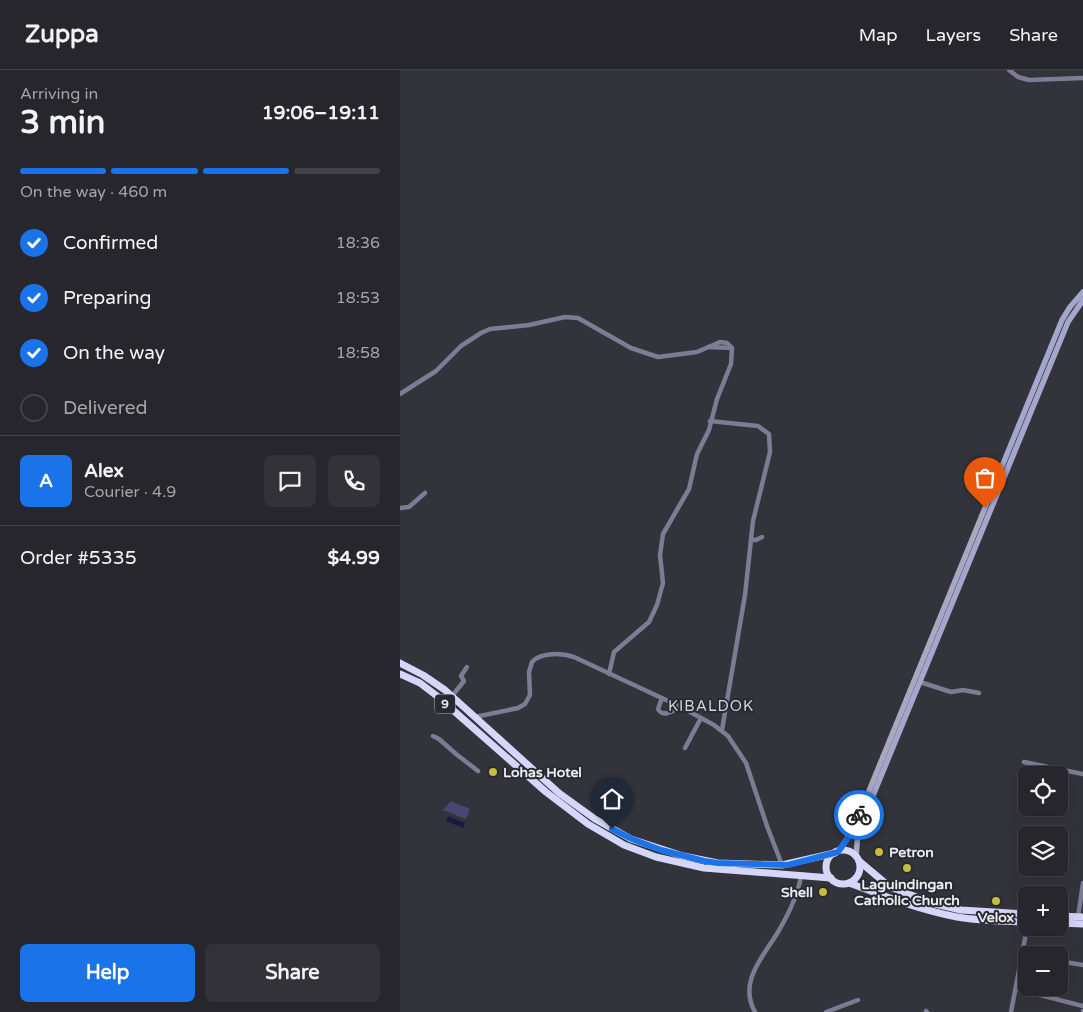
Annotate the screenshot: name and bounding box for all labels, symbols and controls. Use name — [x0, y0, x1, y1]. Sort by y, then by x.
text: Zuppa — [25, 20, 99, 49]
text: Map — [859, 24, 898, 46]
text: Layers — [926, 24, 981, 46]
text: Share — [1009, 24, 1058, 46]
text: Arriving in — [20, 84, 98, 104]
text: 19:06–19:11 — [262, 102, 380, 124]
text: 3 min — [20, 104, 105, 142]
text: On the way · 460 m — [20, 182, 167, 202]
icon: check — [20, 229, 48, 257]
text: Confirmed — [63, 232, 158, 254]
text: 18:36 — [336, 233, 380, 253]
icon: check — [20, 284, 48, 312]
text: Preparing — [63, 287, 152, 309]
text: 18:53 — [336, 288, 380, 308]
icon: check — [20, 339, 48, 367]
text: On the way — [63, 342, 165, 364]
text: 18:58 — [336, 343, 380, 363]
text: Delivered — [63, 397, 148, 419]
button: chat — [264, 455, 316, 507]
button: phone — [328, 455, 380, 507]
pin — [964, 457, 1006, 508]
text: Alex — [84, 460, 124, 482]
icon: bag — [971, 464, 999, 492]
text: A — [39, 470, 53, 492]
text: Courier · 4.9 — [84, 482, 176, 502]
text: Order #5335 — [20, 547, 137, 569]
text: $4.99 — [328, 547, 380, 569]
road number: 9 — [435, 694, 455, 714]
district label: KIBALDOK — [668, 697, 754, 715]
place label: Lohas Hotel — [503, 764, 582, 781]
marker: Lohas Hotel — [487, 766, 499, 778]
map controls — [1018, 766, 1068, 996]
button: locate — [1018, 766, 1068, 816]
pin — [591, 778, 633, 829]
icon: home — [598, 785, 626, 813]
courier — [834, 790, 884, 840]
icon: bike — [845, 801, 873, 829]
button: layers — [1018, 826, 1068, 876]
place label: Petron — [889, 844, 934, 861]
marker: Petron — [873, 846, 885, 858]
marker: Laguindingan Catholic Church — [901, 862, 913, 874]
place label: Laguindingan Catholic Church — [854, 876, 960, 909]
place label: Shell — [781, 884, 813, 901]
marker: Shell — [817, 886, 829, 898]
button: + — [1018, 886, 1068, 936]
marker: Velox — [990, 895, 1002, 907]
place label: Velox — [978, 909, 1015, 926]
button: Help — [20, 944, 195, 1002]
button: Share — [205, 944, 380, 1002]
button: − — [1018, 946, 1068, 996]

